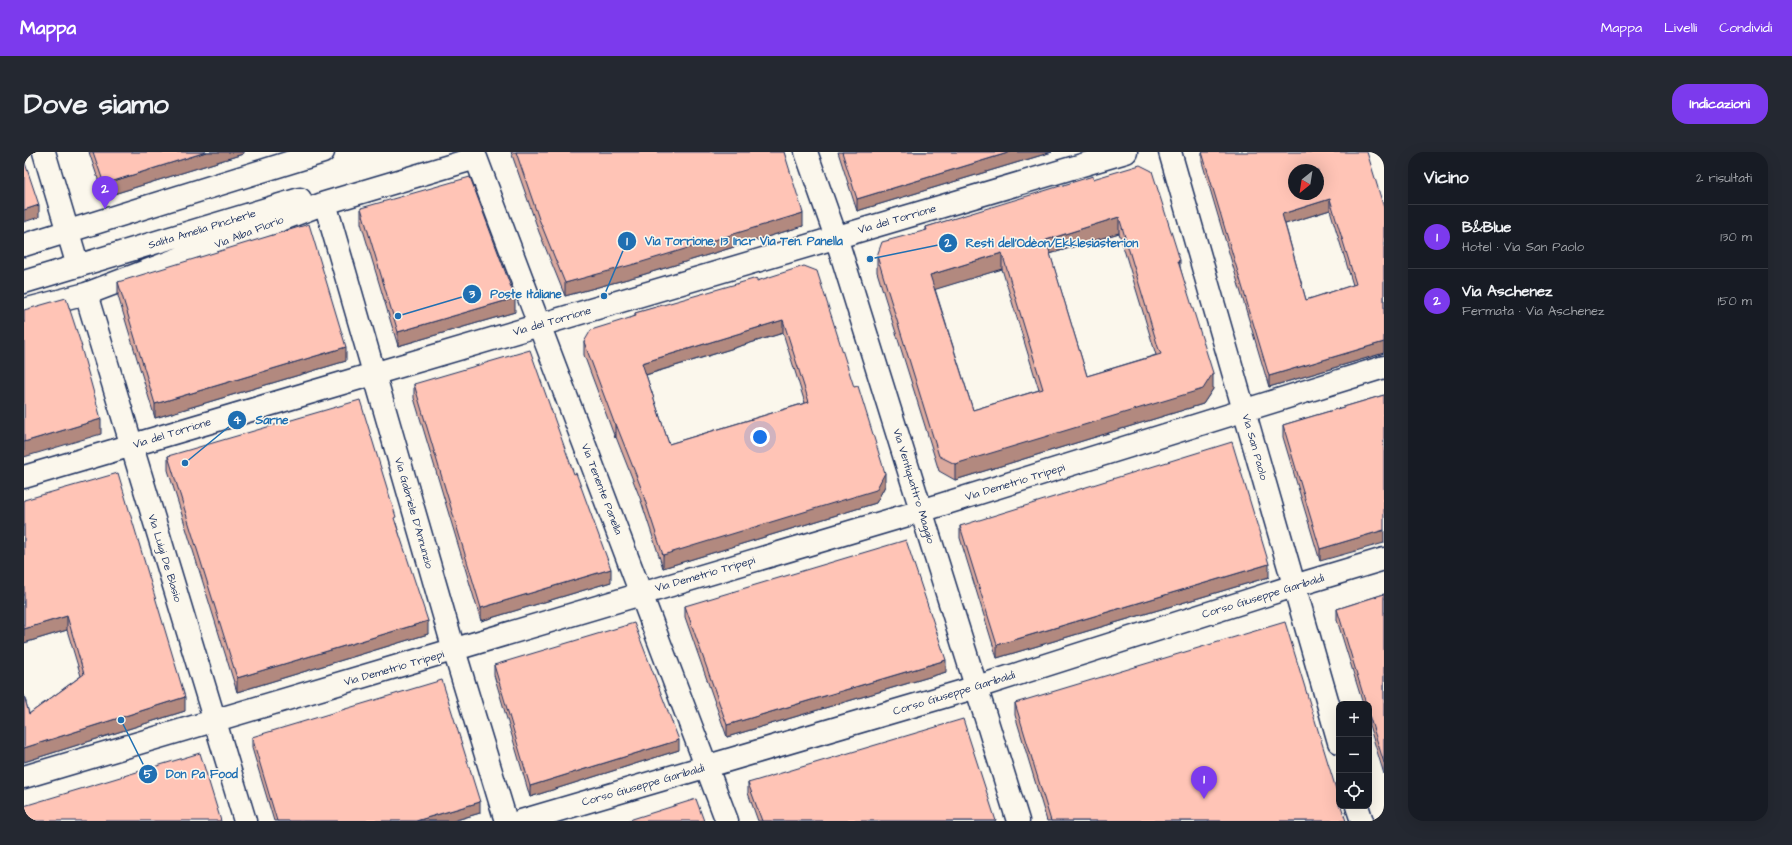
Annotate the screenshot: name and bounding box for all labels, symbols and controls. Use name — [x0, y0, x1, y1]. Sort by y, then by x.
text: Mappa — [20, 15, 76, 42]
text: Mappa — [1601, 18, 1642, 38]
text: Livelli — [1664, 18, 1697, 38]
text: Condividi — [1719, 18, 1772, 38]
button: Indicazioni — [1672, 84, 1768, 124]
text: Dove siamo — [24, 85, 169, 124]
north arrow — [1288, 164, 1324, 200]
text: Vicino — [1424, 166, 1469, 190]
text: 2 risultati — [1696, 169, 1752, 187]
pin: 2 — [92, 176, 118, 209]
street label: Via del Torrione — [856, 201, 938, 237]
street label: Salita Amelia Pincherle — [146, 205, 258, 253]
street label: Via Alba Florio — [212, 212, 287, 252]
text: B&Blue — [1462, 217, 1511, 238]
text: 1 — [1436, 228, 1438, 246]
text: 130 m — [1720, 228, 1752, 246]
callout: Via Torrione, 13 Incr Via Ten. Panella — [617, 229, 851, 253]
callout: Resti dell'Odèon/Ekklesiasterion — [938, 231, 1146, 255]
text: 1 — [626, 233, 628, 250]
text: Via Torrione, 13 Incr Via Ten. Panella — [644, 233, 844, 250]
text: 2 — [944, 235, 952, 252]
text: Resti dell'Odèon/Ekklesiasterion — [966, 235, 1138, 252]
text: Hotel · Via San Paolo — [1462, 238, 1584, 256]
text: Via Aschenez — [1462, 281, 1553, 302]
callout: Poste Italiane — [462, 282, 570, 306]
text: 3 — [468, 286, 476, 303]
text: Poste Italiane — [490, 286, 562, 303]
text: 2 — [1433, 292, 1441, 310]
text: 150 m — [1718, 292, 1752, 310]
text: Fermata · Via Aschenez — [1462, 302, 1605, 320]
street label: Via del Torrione — [511, 303, 593, 339]
callout: Sarne — [227, 408, 296, 432]
text: 4 — [233, 412, 242, 429]
text: Sarne — [255, 412, 289, 429]
street label: Via San Paolo — [1238, 412, 1272, 482]
street label: Via del Torrione — [131, 414, 213, 452]
your location — [750, 427, 770, 447]
street label: Via Ventiquattro Maggio — [888, 427, 939, 546]
street label: Via Tenente Panella — [578, 441, 626, 537]
street label: Via Gabriele D'Annunzio — [391, 456, 437, 571]
street label: Via Demetrio Tripepi — [963, 460, 1067, 504]
street label: Via Luigi De Blasio — [144, 512, 186, 605]
street label: Via Demetrio Tripepi — [653, 552, 757, 595]
street label: Corso Giuseppe Garibaldi — [1200, 570, 1326, 622]
street label: Via Demetrio Tripepi — [342, 646, 446, 689]
street label: Corso Giuseppe Garibaldi — [891, 667, 1017, 719]
map controls — [1336, 701, 1372, 809]
button: + — [1336, 701, 1372, 737]
button: − — [1336, 737, 1372, 773]
street label: Corso Giuseppe Garibaldi — [580, 760, 706, 810]
callout: Don Pa Food — [138, 762, 246, 786]
text: 5 — [144, 766, 153, 783]
text: Don Pa Food — [166, 766, 239, 783]
pin: 1 — [1191, 766, 1217, 799]
button: locate — [1336, 773, 1372, 809]

